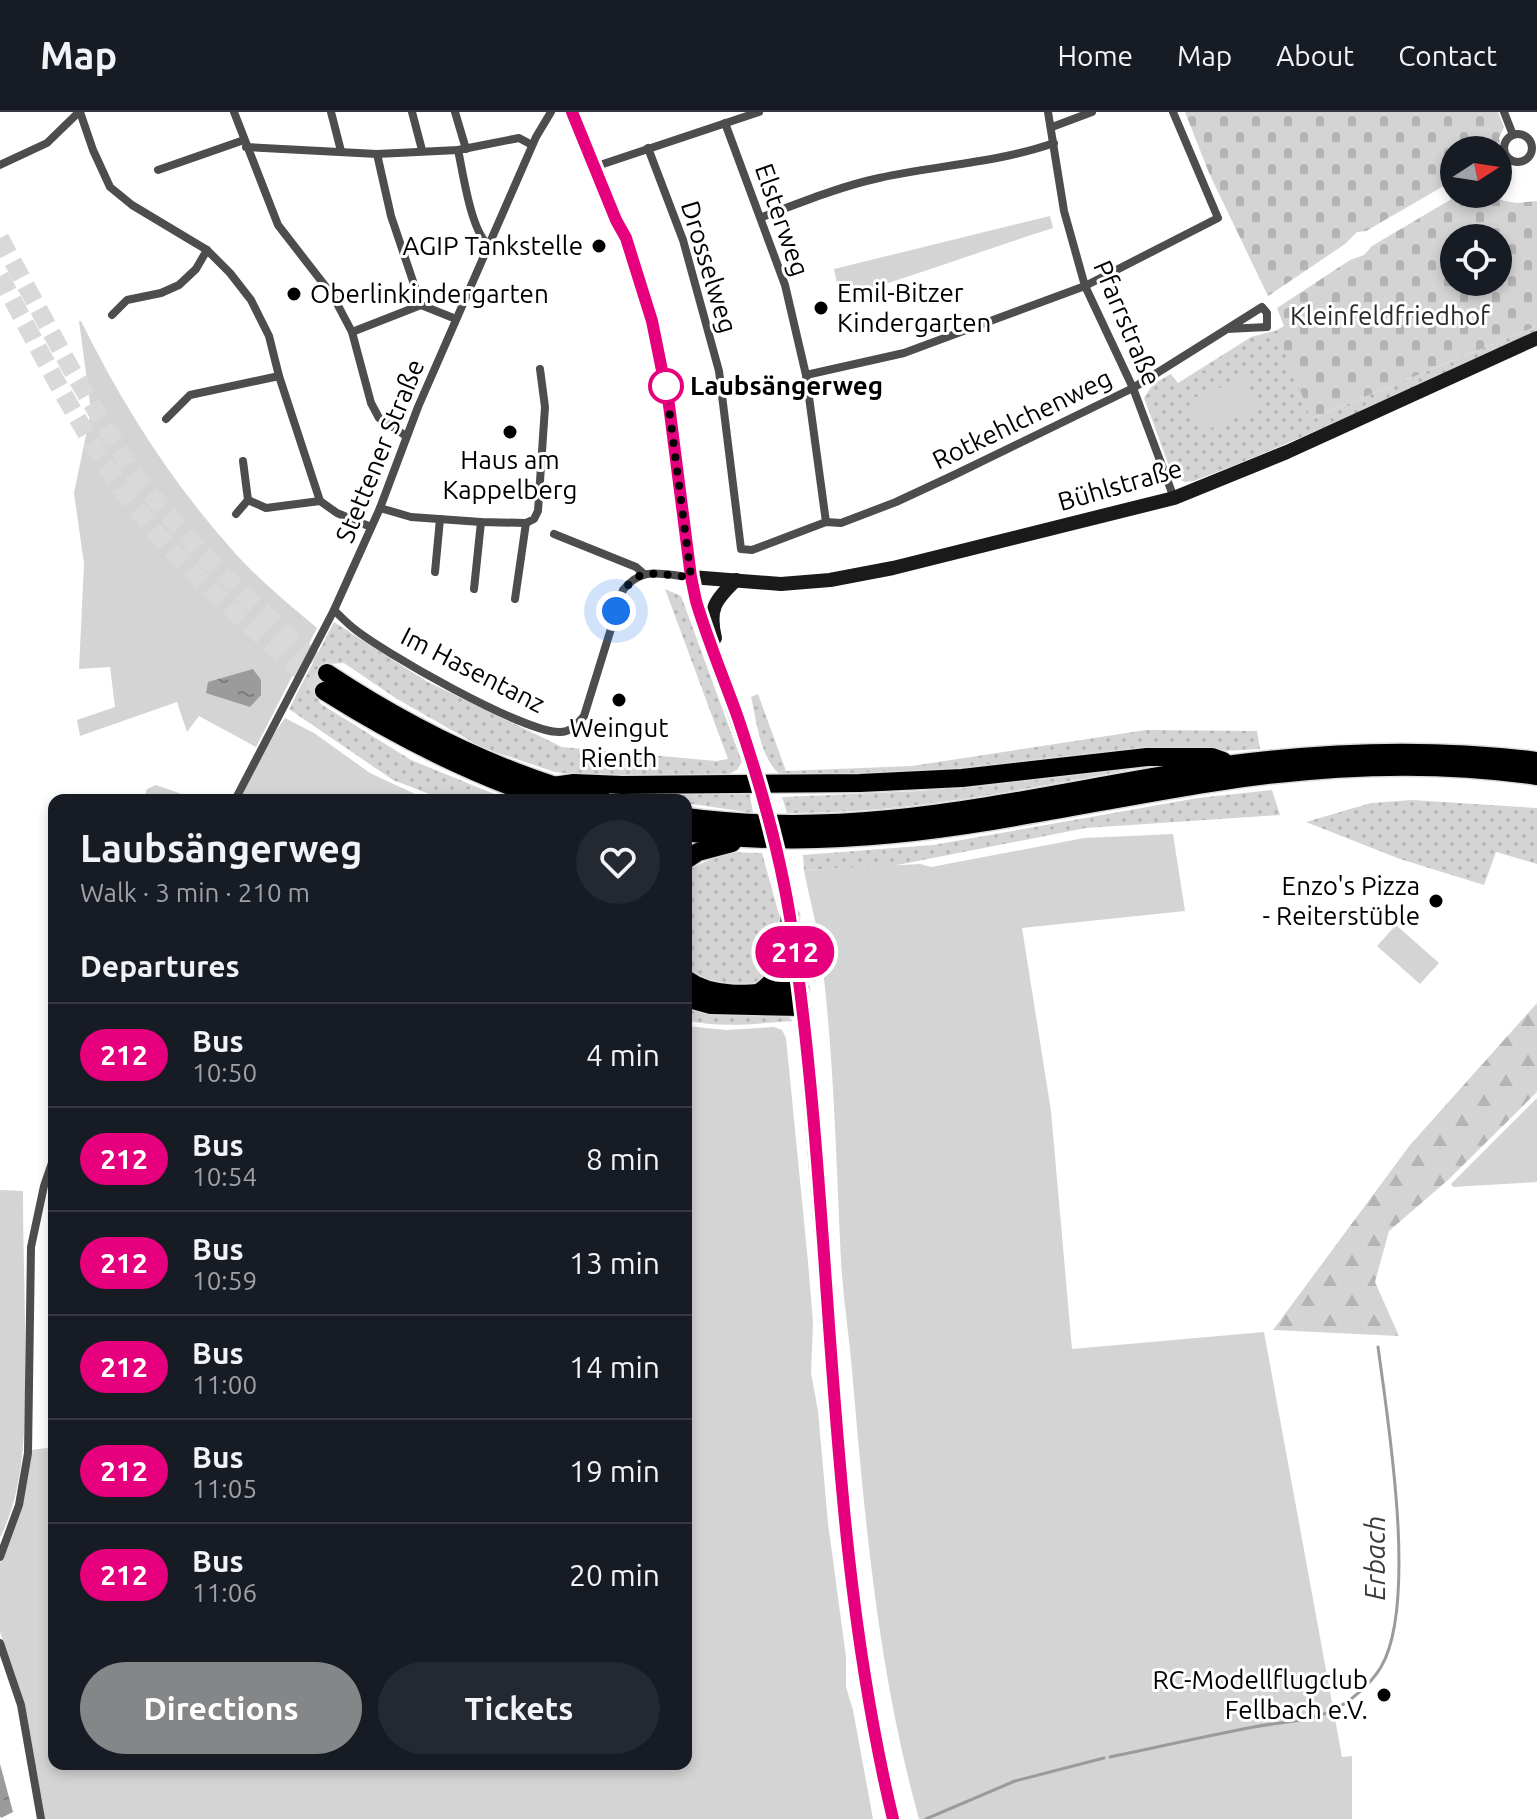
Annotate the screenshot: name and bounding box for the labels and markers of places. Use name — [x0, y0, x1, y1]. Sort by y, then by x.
place label: AGIP Tankstelle — [402, 231, 583, 260]
marker: AGIP Tankstelle — [590, 237, 608, 255]
place label: Emil-Bitzer Kindergarten — [837, 278, 991, 337]
place label: Oberlinkindergarten — [310, 279, 549, 308]
marker: Oberlinkindergarten — [285, 285, 303, 303]
marker: Emil-Bitzer Kindergarten — [812, 299, 830, 317]
marker: Laubsängerweg — [649, 369, 683, 403]
place label: Laubsängerweg — [690, 371, 883, 400]
marker: Haus am Kappelberg — [501, 423, 519, 441]
place label: Haus am Kappelberg — [442, 445, 578, 504]
marker: Weingut Rienth — [610, 691, 628, 709]
place label: Weingut Rienth — [569, 713, 669, 772]
place label: Enzo's Pizza - Reiterstüble — [1263, 871, 1420, 930]
marker: Enzo's Pizza - Reiterstüble — [1427, 892, 1445, 910]
place label: RC-Modellflugclub Fellbach e.V. — [1153, 1665, 1368, 1724]
marker: RC-Modellflugclub Fellbach e.V. — [1375, 1686, 1393, 1704]

